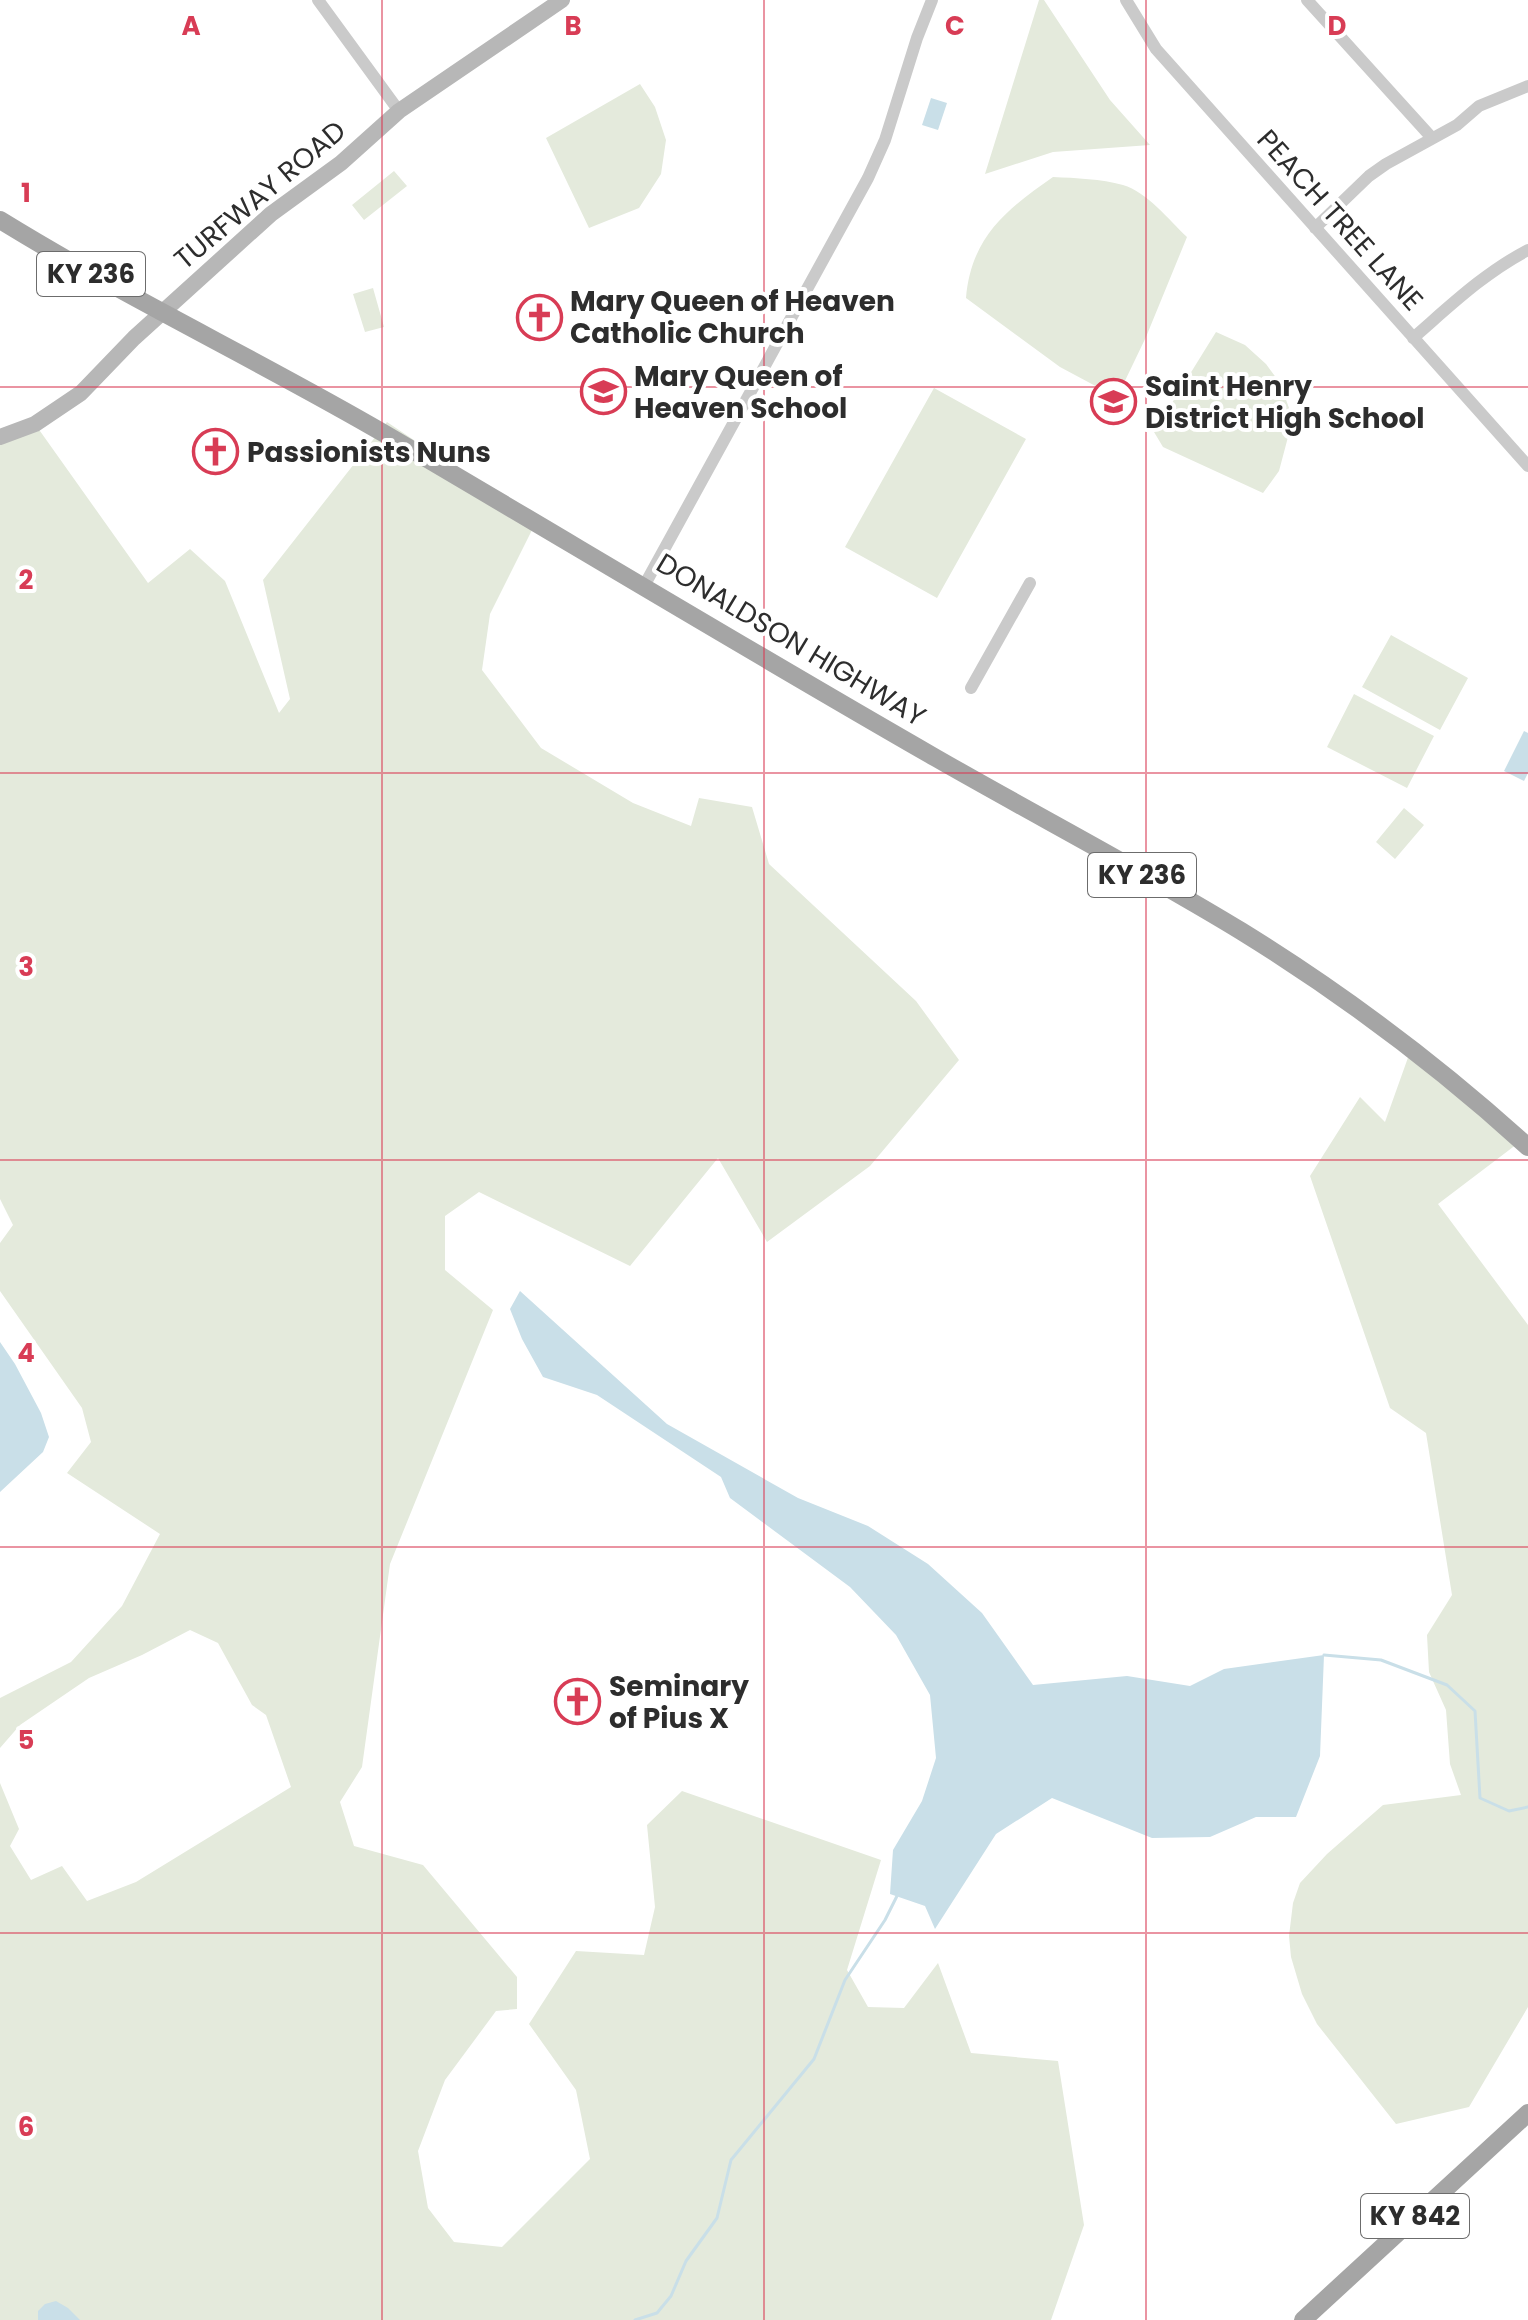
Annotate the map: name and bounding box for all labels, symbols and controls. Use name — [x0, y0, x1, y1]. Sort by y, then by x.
text: A — [181, 8, 201, 44]
text: B — [564, 8, 582, 44]
text: C — [945, 8, 965, 44]
text: D — [1328, 8, 1347, 44]
street label: TURFWAY ROAD — [166, 112, 354, 278]
street label: PEACH TREE LANE — [1248, 121, 1432, 319]
text: 1 — [21, 175, 31, 211]
road number: KY 236 — [37, 252, 145, 296]
place label: Mary Queen of Heaven Catholic Church — [570, 282, 895, 353]
church icon: Mary Queen of Heaven Catholic Church — [515, 293, 563, 341]
place label: Mary Queen of Heaven School — [634, 357, 847, 428]
place label: Saint Henry District High School — [1145, 367, 1425, 438]
school or university icon: Mary Queen of Heaven School — [579, 368, 627, 416]
school or university icon: Saint Henry District High School — [1090, 378, 1138, 426]
church icon: Passionists Nuns — [192, 428, 240, 476]
place label: Passionists Nuns — [247, 433, 491, 472]
street label: DONALDSON HIGHWAY — [649, 544, 933, 736]
text: 2 — [19, 562, 34, 598]
road number: KY 236 — [1088, 853, 1196, 897]
text: 3 — [18, 949, 34, 985]
text: 4 — [17, 1335, 35, 1371]
place label: Seminary of Pius X — [609, 1667, 749, 1738]
church icon: Seminary of Pius X — [554, 1678, 602, 1726]
text: 5 — [18, 1722, 34, 1758]
text: 6 — [18, 2109, 34, 2145]
road number: KY 842 — [1361, 2194, 1469, 2238]

